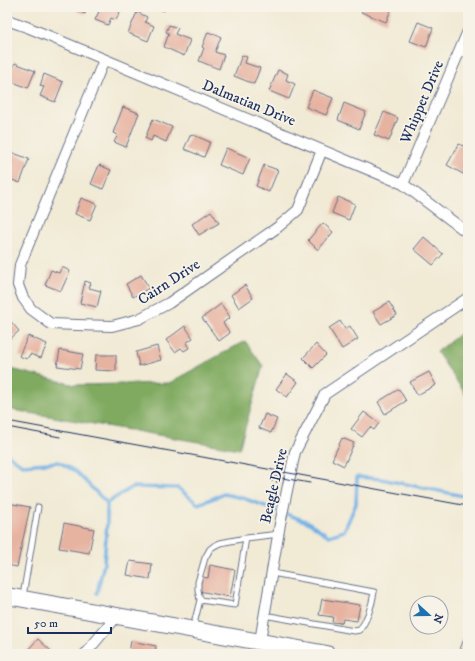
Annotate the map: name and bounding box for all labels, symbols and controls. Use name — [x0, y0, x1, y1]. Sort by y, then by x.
street label: Whippet Drive — [396, 58, 448, 147]
street label: Dalmatian Drive — [199, 76, 299, 130]
street label: Cairn Drive — [134, 255, 204, 309]
street label: Beagle Drive — [256, 447, 292, 525]
north arrow — [409, 595, 449, 635]
scale bar — [28, 609, 111, 635]
text: N — [429, 612, 446, 625]
text: 50 m — [34, 616, 58, 631]

